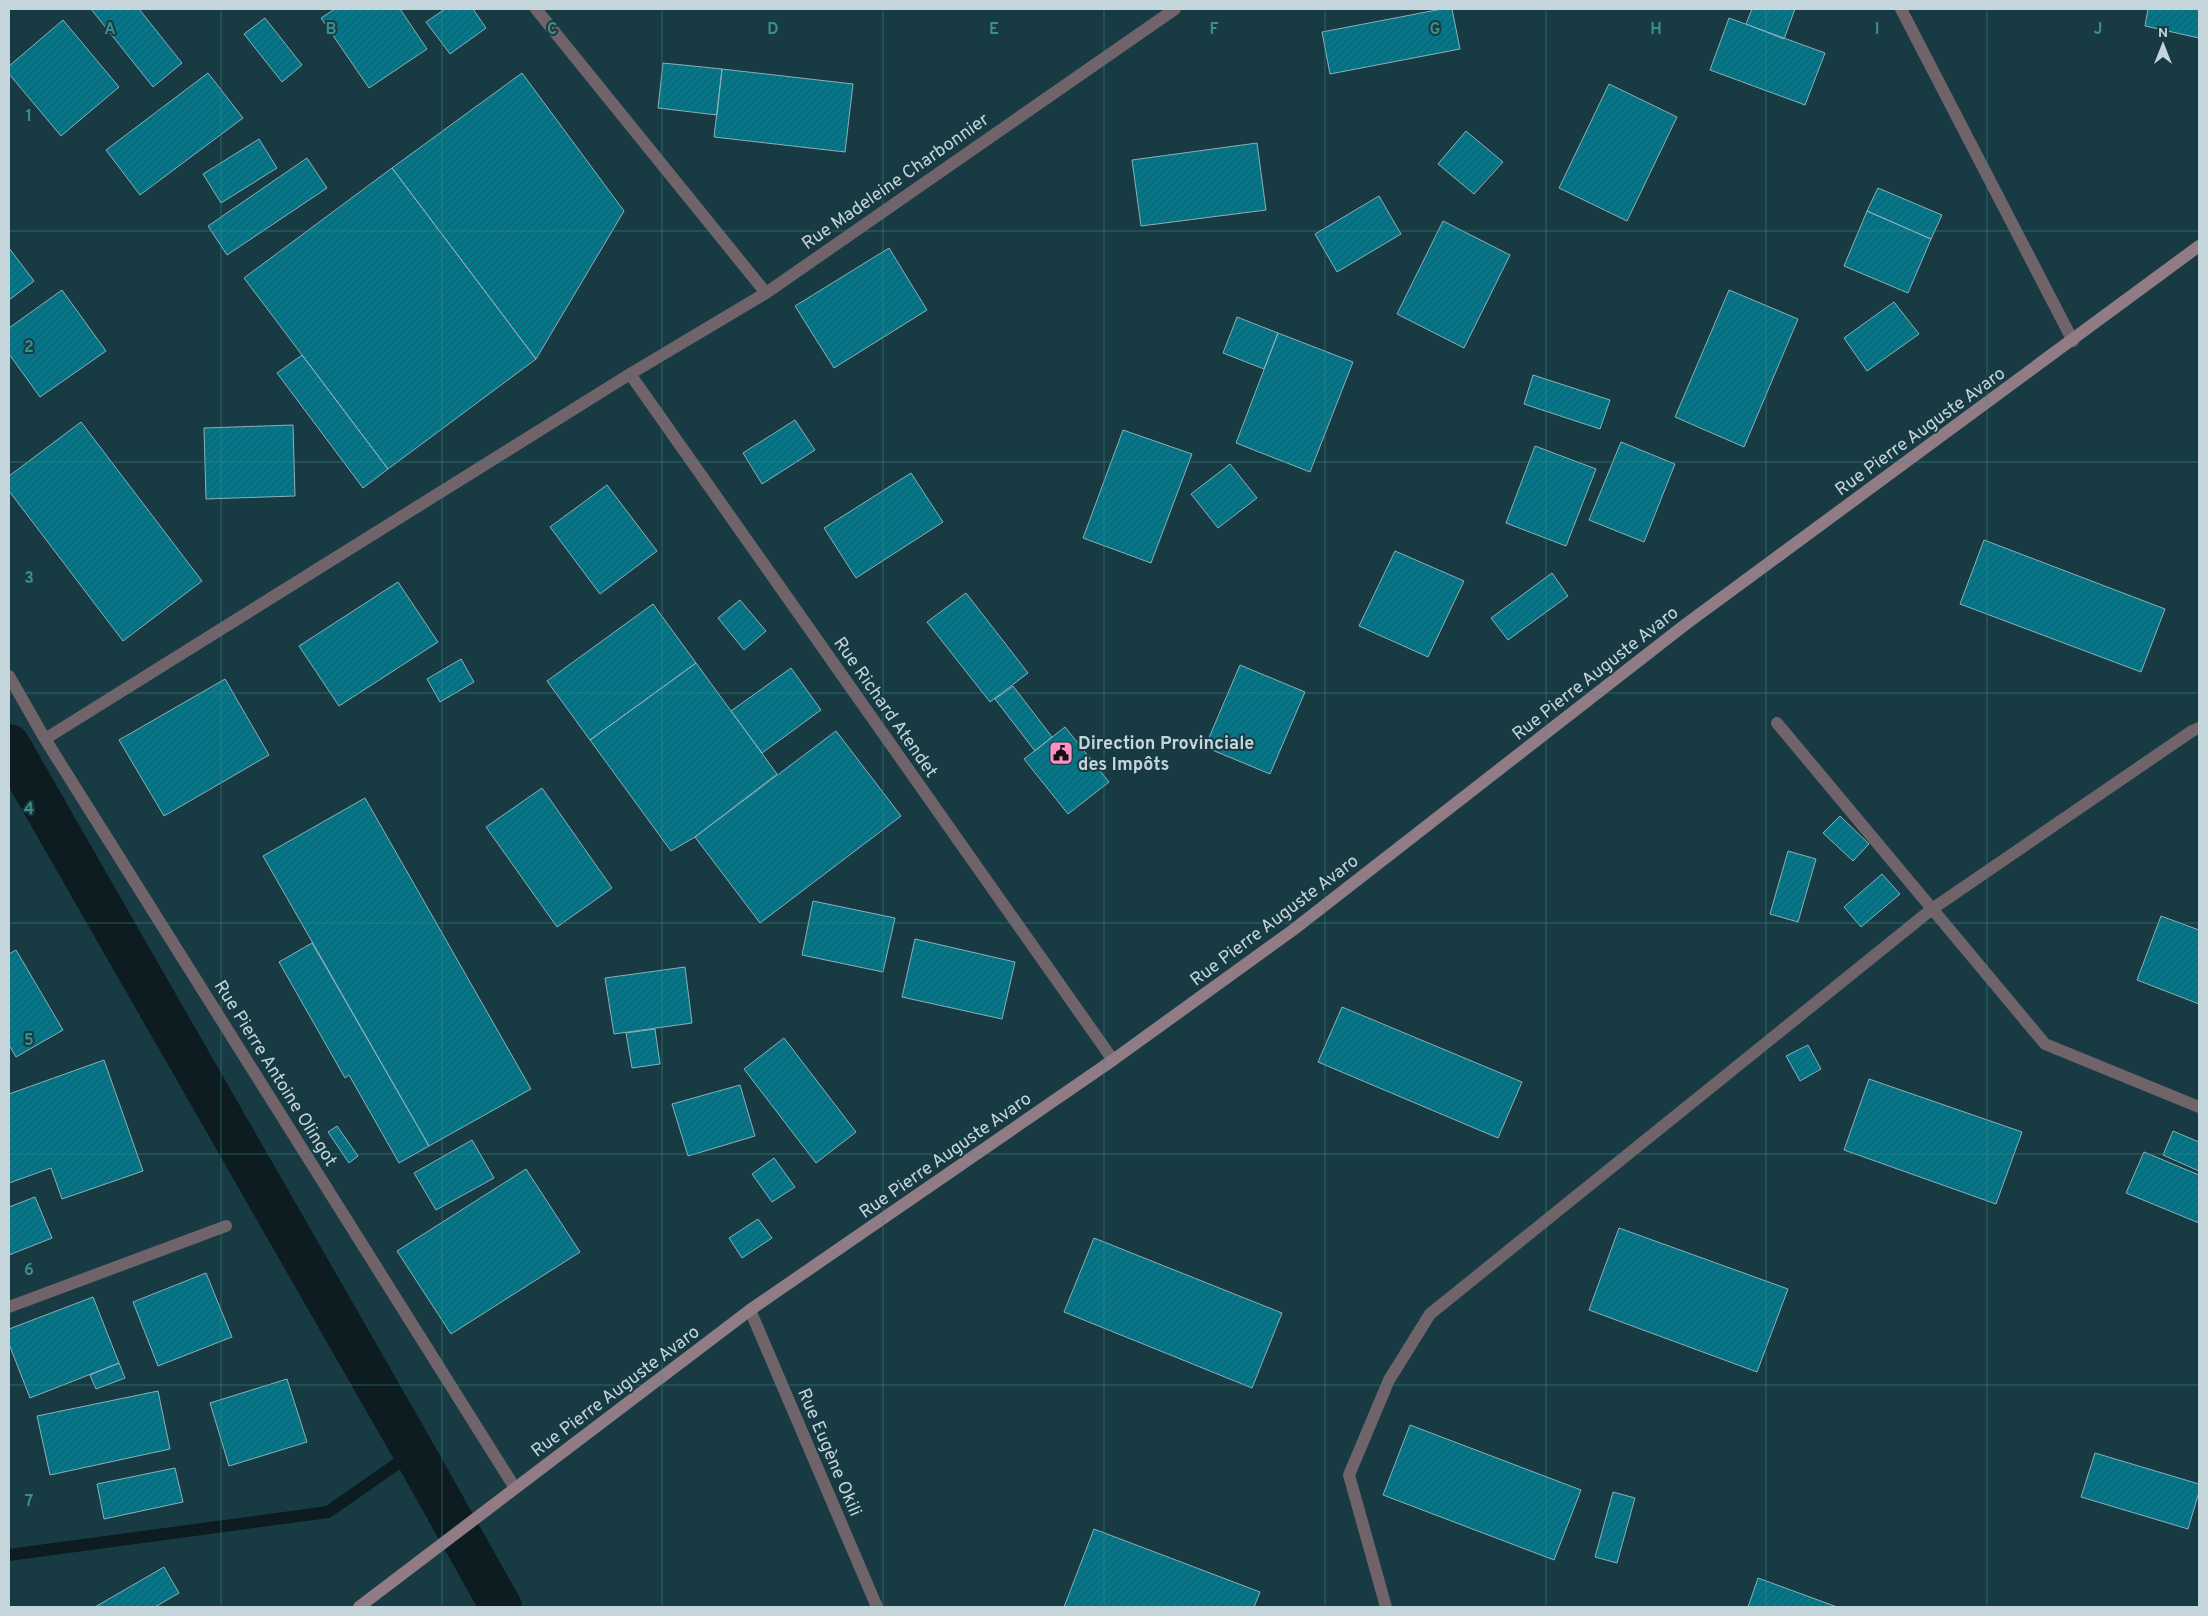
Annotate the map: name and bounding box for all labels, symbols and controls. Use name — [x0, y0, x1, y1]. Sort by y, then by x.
text: A — [104, 20, 116, 40]
text: B — [325, 20, 337, 40]
text: C — [547, 20, 557, 40]
text: D — [767, 20, 779, 40]
text: E — [989, 20, 999, 40]
text: F — [1209, 20, 1219, 40]
text: G — [1430, 20, 1440, 40]
text: H — [1650, 20, 1662, 40]
text: I — [1875, 20, 1879, 40]
text: J — [2094, 20, 2102, 40]
north arrow — [2138, 20, 2188, 70]
text: N — [2158, 25, 2168, 42]
text: 1 — [26, 107, 32, 127]
street label: Rue Madeleine Charbonnier — [798, 109, 994, 256]
text: 2 — [24, 338, 34, 358]
street label: Rue Pierre Auguste Avaro — [1831, 363, 2011, 502]
text: 3 — [24, 569, 34, 589]
street label: Rue Pierre Auguste Avaro — [1508, 602, 1684, 746]
street label: Rue Richard Atendet — [828, 633, 942, 783]
place label: Direction Provinciale des Impôts — [1078, 733, 1254, 777]
public building icon: Direction Provinciale des Impôts — [1048, 740, 1074, 766]
text: 4 — [24, 800, 34, 820]
street label: Rue Pierre Auguste Avaro — [1186, 850, 1364, 992]
street label: Rue Pierre Antoine Olingot — [208, 976, 342, 1171]
text: 5 — [24, 1031, 34, 1051]
street label: Rue Pierre Auguste Avaro — [855, 1088, 1036, 1224]
text: 6 — [24, 1261, 34, 1281]
street label: Rue Pierre Auguste Avaro — [527, 1321, 705, 1463]
street label: Rue Eugène Okili — [791, 1385, 866, 1520]
text: 7 — [25, 1492, 33, 1512]

